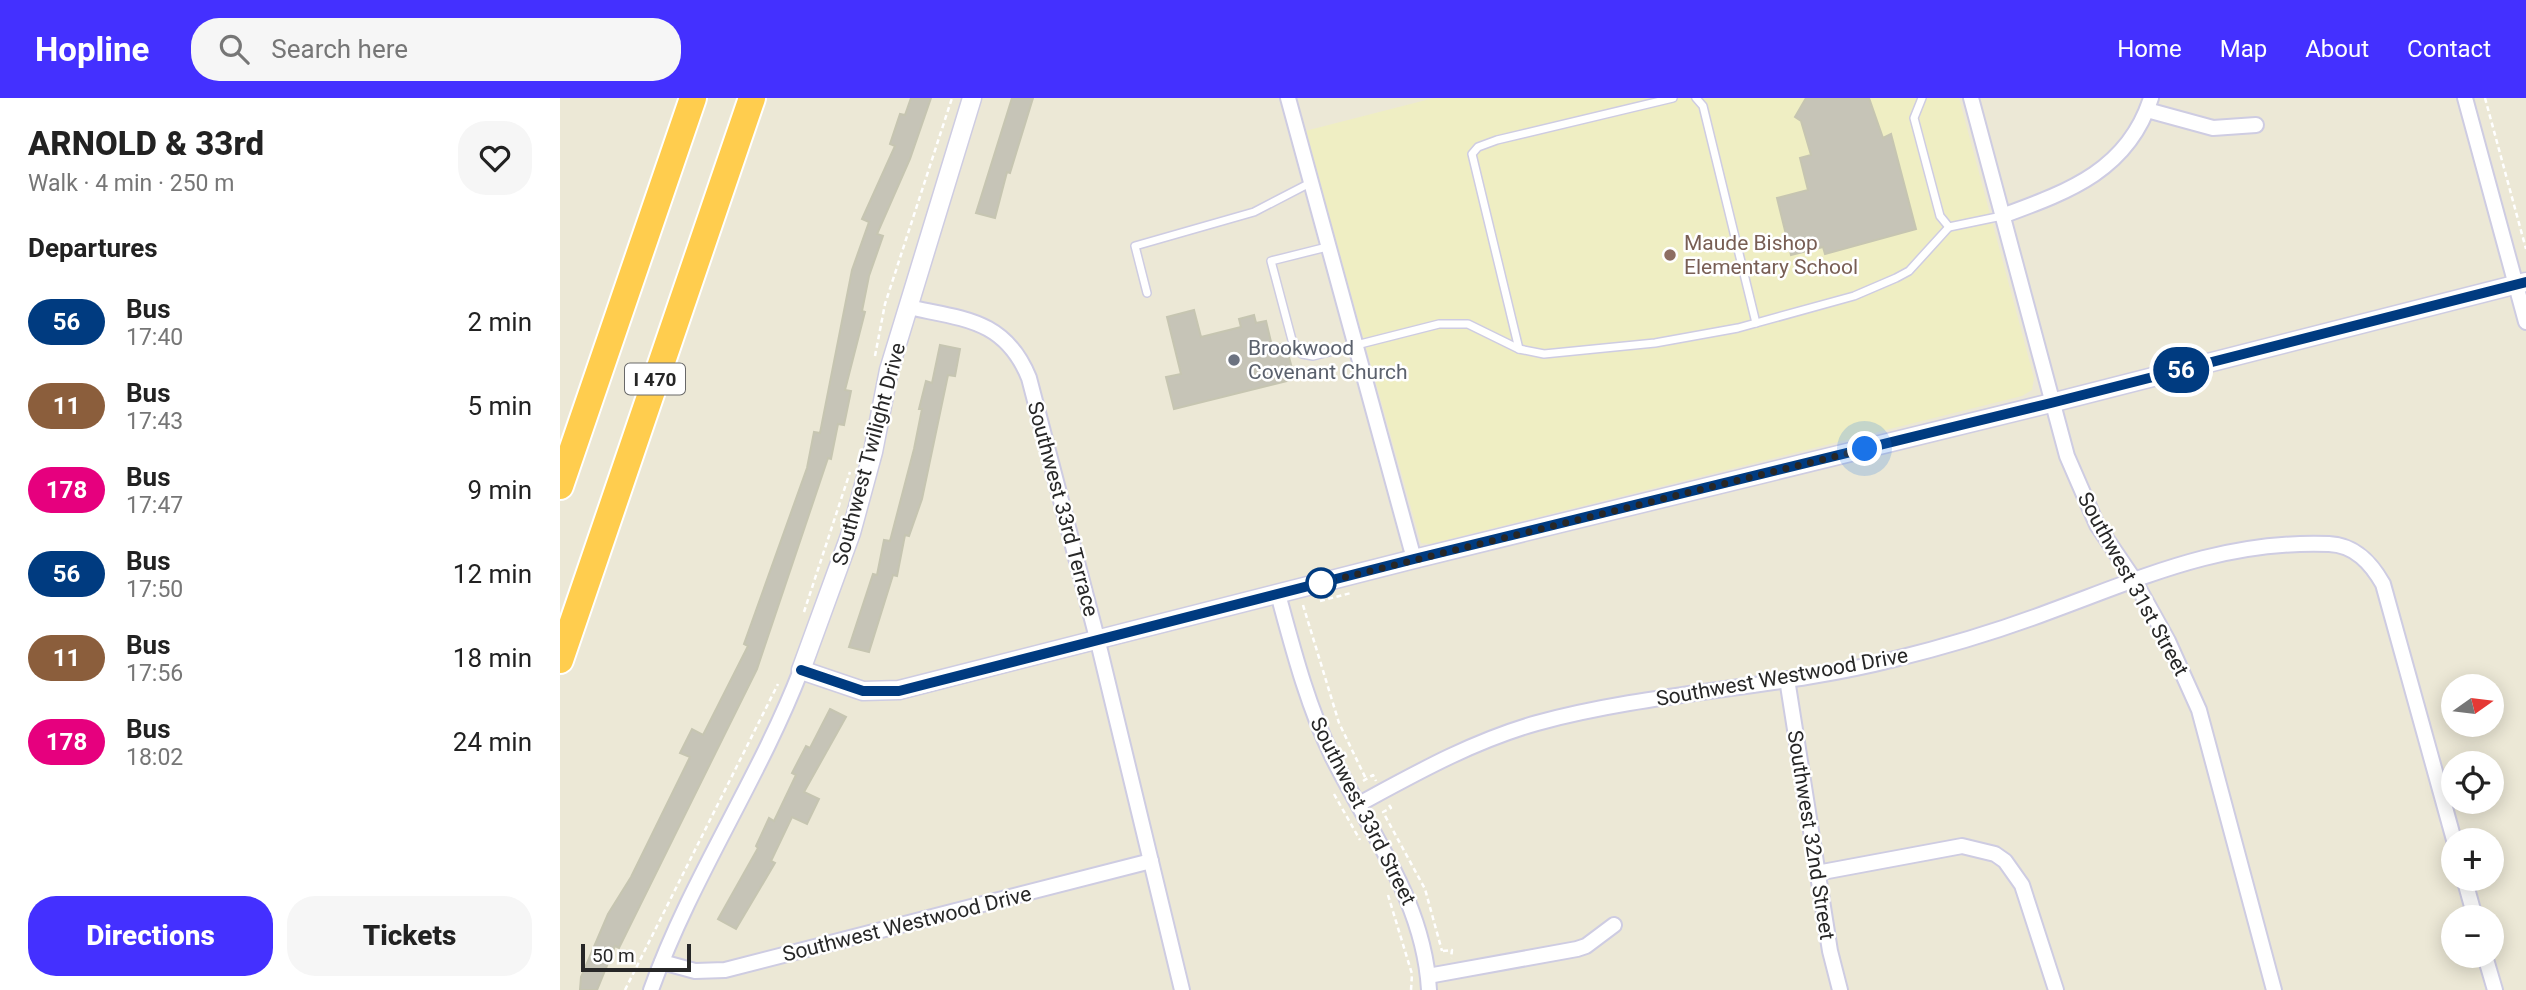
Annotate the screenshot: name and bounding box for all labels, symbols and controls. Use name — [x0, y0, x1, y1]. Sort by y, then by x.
search box — [191, 18, 681, 81]
text: Hopline — [35, 30, 149, 69]
icon: search — [215, 30, 253, 68]
text: Search here — [271, 34, 408, 64]
text: Home — [2117, 35, 2182, 63]
text: Map — [2220, 35, 2267, 63]
text: About — [2305, 35, 2369, 63]
text: Contact — [2407, 35, 2491, 63]
button: heart — [458, 121, 532, 195]
text: ARNOLD & 33rd — [28, 124, 264, 163]
text: Walk · 4 min · 250 m — [28, 170, 234, 197]
place label: Maude Bishop Elementary School — [1684, 231, 1858, 279]
text: Departures — [28, 233, 158, 263]
marker: Maude Bishop Elementary School — [1662, 247, 1678, 263]
text: Bus — [126, 294, 171, 324]
text: 2 min — [467, 307, 532, 337]
text: 56 — [53, 308, 80, 336]
text: 17:40 — [126, 324, 183, 351]
place label: Brookwood Covenant Church — [1248, 336, 1408, 384]
street label: Southwest Twilight Drive — [828, 340, 910, 568]
line badge: 56 — [2150, 347, 2212, 393]
marker: Brookwood Covenant Church — [1226, 352, 1242, 368]
text: 56 — [2167, 356, 2195, 384]
road number: I 470 — [625, 364, 685, 394]
text: Bus — [126, 378, 171, 408]
text: 5 min — [467, 391, 532, 421]
text: 11 — [53, 392, 80, 420]
street label: Southwest 33rd Terrace — [1023, 399, 1103, 619]
text: 17:43 — [126, 408, 183, 435]
your location — [1847, 431, 1882, 466]
text: Bus — [126, 462, 171, 492]
text: 9 min — [467, 475, 532, 505]
text: 178 — [46, 476, 87, 504]
street label: Southwest 31st Street — [2073, 488, 2194, 680]
text: 17:47 — [126, 492, 183, 519]
text: Bus — [126, 546, 171, 576]
text: 12 min — [453, 559, 532, 589]
text: 56 — [53, 560, 80, 588]
unlabelled marker — [1306, 568, 1336, 598]
text: 17:50 — [126, 576, 183, 603]
text: Bus — [126, 630, 171, 660]
text: 18 min — [453, 643, 532, 673]
street label: Southwest Westwood Drive — [1654, 643, 1910, 711]
text: 11 — [53, 644, 80, 672]
text: 17:56 — [126, 660, 183, 687]
north arrow — [2441, 674, 2504, 737]
map controls — [2441, 674, 2504, 968]
street label: Southwest 33rd Street — [1305, 713, 1421, 909]
text: Bus — [126, 714, 171, 744]
text: 24 min — [453, 727, 532, 757]
text: 178 — [46, 728, 87, 756]
street label: Southwest 32nd Street — [1783, 728, 1839, 942]
text: 18:02 — [126, 744, 183, 771]
button: locate — [2441, 751, 2504, 814]
button: + — [2441, 828, 2504, 891]
street label: Southwest Westwood Drive — [780, 881, 1034, 967]
button: Directions — [28, 896, 273, 976]
button: Tickets — [287, 896, 532, 976]
button: − — [2441, 905, 2504, 968]
scale bar — [581, 941, 691, 973]
text: 50 m — [592, 944, 635, 967]

